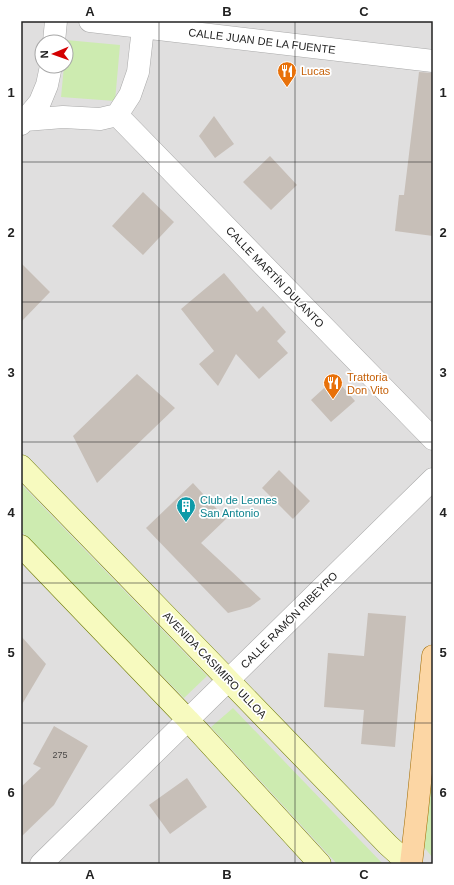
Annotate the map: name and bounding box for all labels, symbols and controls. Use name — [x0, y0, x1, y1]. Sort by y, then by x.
text: A — [85, 4, 95, 19]
text: B — [222, 4, 232, 19]
text: C — [359, 4, 369, 19]
street label: CALLE JUAN DE LA FUENTE — [188, 26, 336, 56]
north arrow — [34, 34, 74, 74]
text: N — [38, 50, 50, 59]
restaurant icon: Lucas — [276, 60, 298, 88]
place label: Lucas — [301, 65, 331, 77]
text: 1 — [7, 85, 15, 100]
text: 1 — [439, 85, 447, 100]
street label: CALLE MARTÍN DULANTO — [224, 224, 327, 330]
text: 2 — [7, 225, 15, 240]
text: 2 — [439, 225, 447, 240]
text: 3 — [7, 365, 15, 380]
text: 3 — [439, 365, 447, 380]
place label: Trattoria Don Vito — [347, 371, 389, 396]
restaurant icon: Trattoria Don Vito — [322, 372, 344, 400]
place label: Club de Leones San Antonio — [200, 494, 278, 519]
building icon: Club de Leones San Antonio — [175, 495, 197, 523]
text: 4 — [7, 505, 15, 520]
text: 4 — [439, 505, 447, 520]
street label: CALLE RAMÓN RIBEYRO — [238, 569, 340, 671]
street label: AVENIDA CASIMIRO ULLOA — [161, 609, 270, 721]
text: 5 — [7, 645, 15, 660]
text: 5 — [439, 645, 447, 660]
house number: 275 — [52, 750, 68, 760]
text: 6 — [7, 785, 15, 800]
text: 6 — [439, 785, 447, 800]
text: A — [85, 867, 95, 882]
text: B — [222, 867, 232, 882]
text: C — [359, 867, 369, 882]

